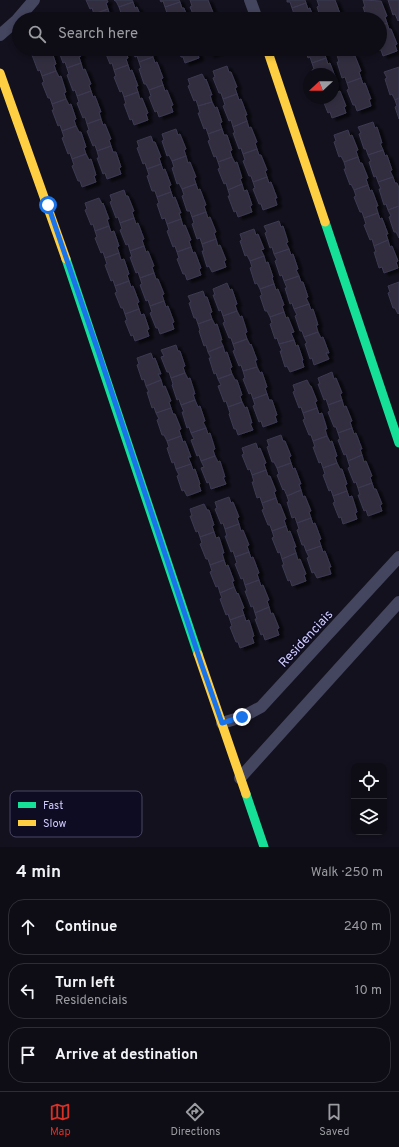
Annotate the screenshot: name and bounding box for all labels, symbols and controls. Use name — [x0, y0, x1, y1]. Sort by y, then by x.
search box — [12, 12, 387, 56]
icon: search — [26, 23, 48, 45]
text: Search here — [58, 25, 138, 44]
north arrow — [303, 68, 339, 104]
route start — [39, 196, 57, 214]
street label: Residenciais — [276, 607, 337, 671]
route end — [233, 708, 251, 726]
map controls — [351, 763, 387, 835]
button: locate — [351, 763, 387, 799]
legend — [10, 791, 142, 837]
text: Fast — [43, 799, 63, 813]
button: layers — [351, 799, 387, 835]
text: Slow — [43, 817, 66, 831]
text: 4 min — [16, 862, 61, 884]
text: Walk · 250 m — [311, 865, 383, 881]
icon: ahead — [17, 916, 39, 938]
text: Continue — [55, 918, 117, 937]
text: 240 m — [344, 919, 382, 935]
text: Turn left — [55, 974, 115, 993]
icon: left — [17, 980, 39, 1002]
text: 10 m — [355, 983, 382, 999]
text: Residenciais — [55, 993, 128, 1009]
icon: arrive — [17, 1044, 39, 1066]
text: Arrive at destination — [55, 1046, 198, 1065]
tab: Map — [49, 1101, 71, 1139]
tab: Directions — [170, 1101, 220, 1139]
tab: Saved — [319, 1101, 350, 1139]

